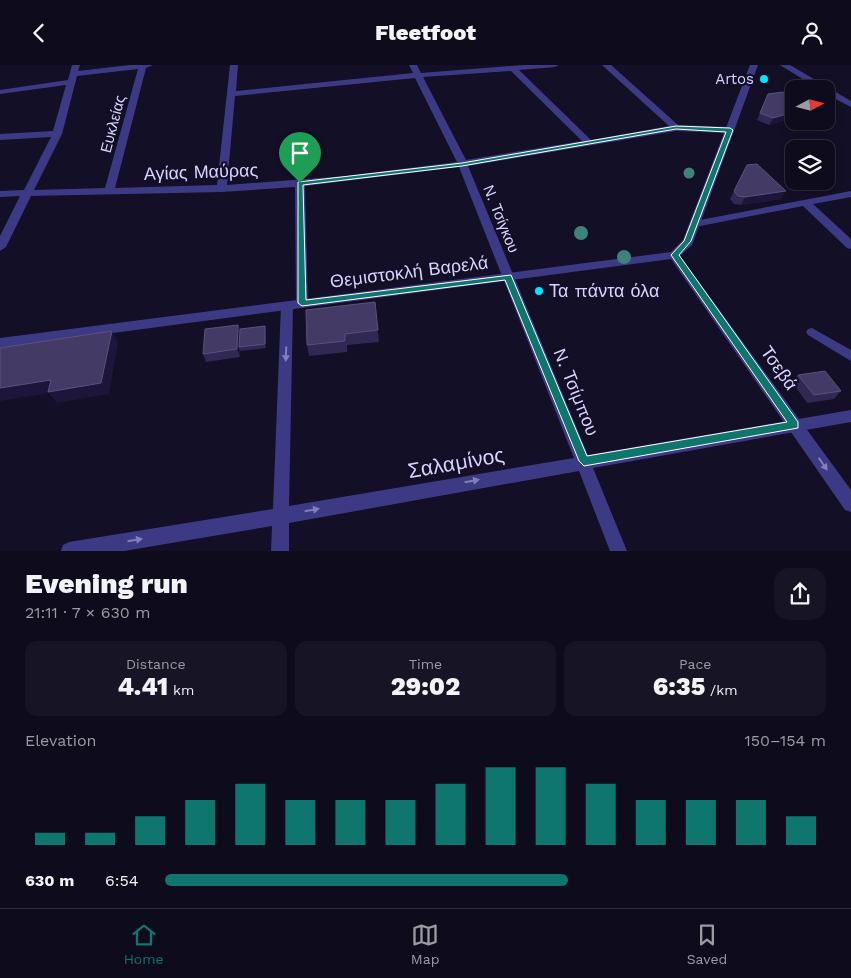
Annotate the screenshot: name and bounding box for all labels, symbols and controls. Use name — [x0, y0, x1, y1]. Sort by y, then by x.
icon: back — [25, 19, 53, 47]
icon: person — [798, 19, 826, 47]
text: Fleetfoot — [375, 20, 476, 45]
place label: Artos — [715, 70, 754, 88]
marker: Artos — [758, 73, 770, 85]
north arrow — [785, 80, 835, 130]
map controls — [785, 80, 835, 190]
street label: Ευκλείας — [97, 93, 129, 155]
pin — [279, 132, 321, 183]
icon: arrive — [286, 139, 314, 167]
button: layers — [785, 140, 835, 190]
street label: Αγίας Μαύρας — [143, 159, 259, 184]
street label: Ν. Τσίγκου — [479, 183, 523, 255]
street label: Θεμιστοκλή Βαρελά — [329, 251, 489, 292]
place label: Τα πάντα όλα — [549, 280, 659, 301]
marker: Τα πάντα όλα — [533, 285, 545, 297]
street label: Τσεβά — [757, 342, 802, 394]
street label: N. Τσίμπου — [549, 345, 604, 439]
one-way arrow — [282, 346, 290, 362]
street label: Σαλαμίνος — [406, 442, 506, 483]
one-way arrow — [818, 457, 828, 471]
one-way arrow — [465, 477, 481, 485]
one-way arrow — [305, 506, 320, 514]
one-way arrow — [127, 535, 143, 543]
text: Evening run — [25, 567, 188, 600]
button: share — [774, 568, 826, 620]
text: 21:11 · 7 × 630 m — [25, 603, 150, 622]
text: Distance — [126, 656, 186, 672]
text: Time — [409, 656, 442, 672]
text: Pace — [679, 656, 711, 672]
text: 4.41 — [117, 672, 168, 701]
text: 29:02 — [391, 672, 460, 701]
text: 6:35 — [653, 672, 705, 701]
text: km — [168, 682, 194, 698]
text: /km — [705, 682, 738, 698]
text: Elevation — [25, 731, 96, 750]
text: 150–154 m — [744, 731, 826, 750]
text: 630 m — [25, 871, 74, 890]
text: 6:54 — [105, 871, 139, 890]
tab: Home — [124, 921, 164, 967]
tab: Map — [411, 921, 439, 967]
tab: Saved — [687, 921, 727, 967]

